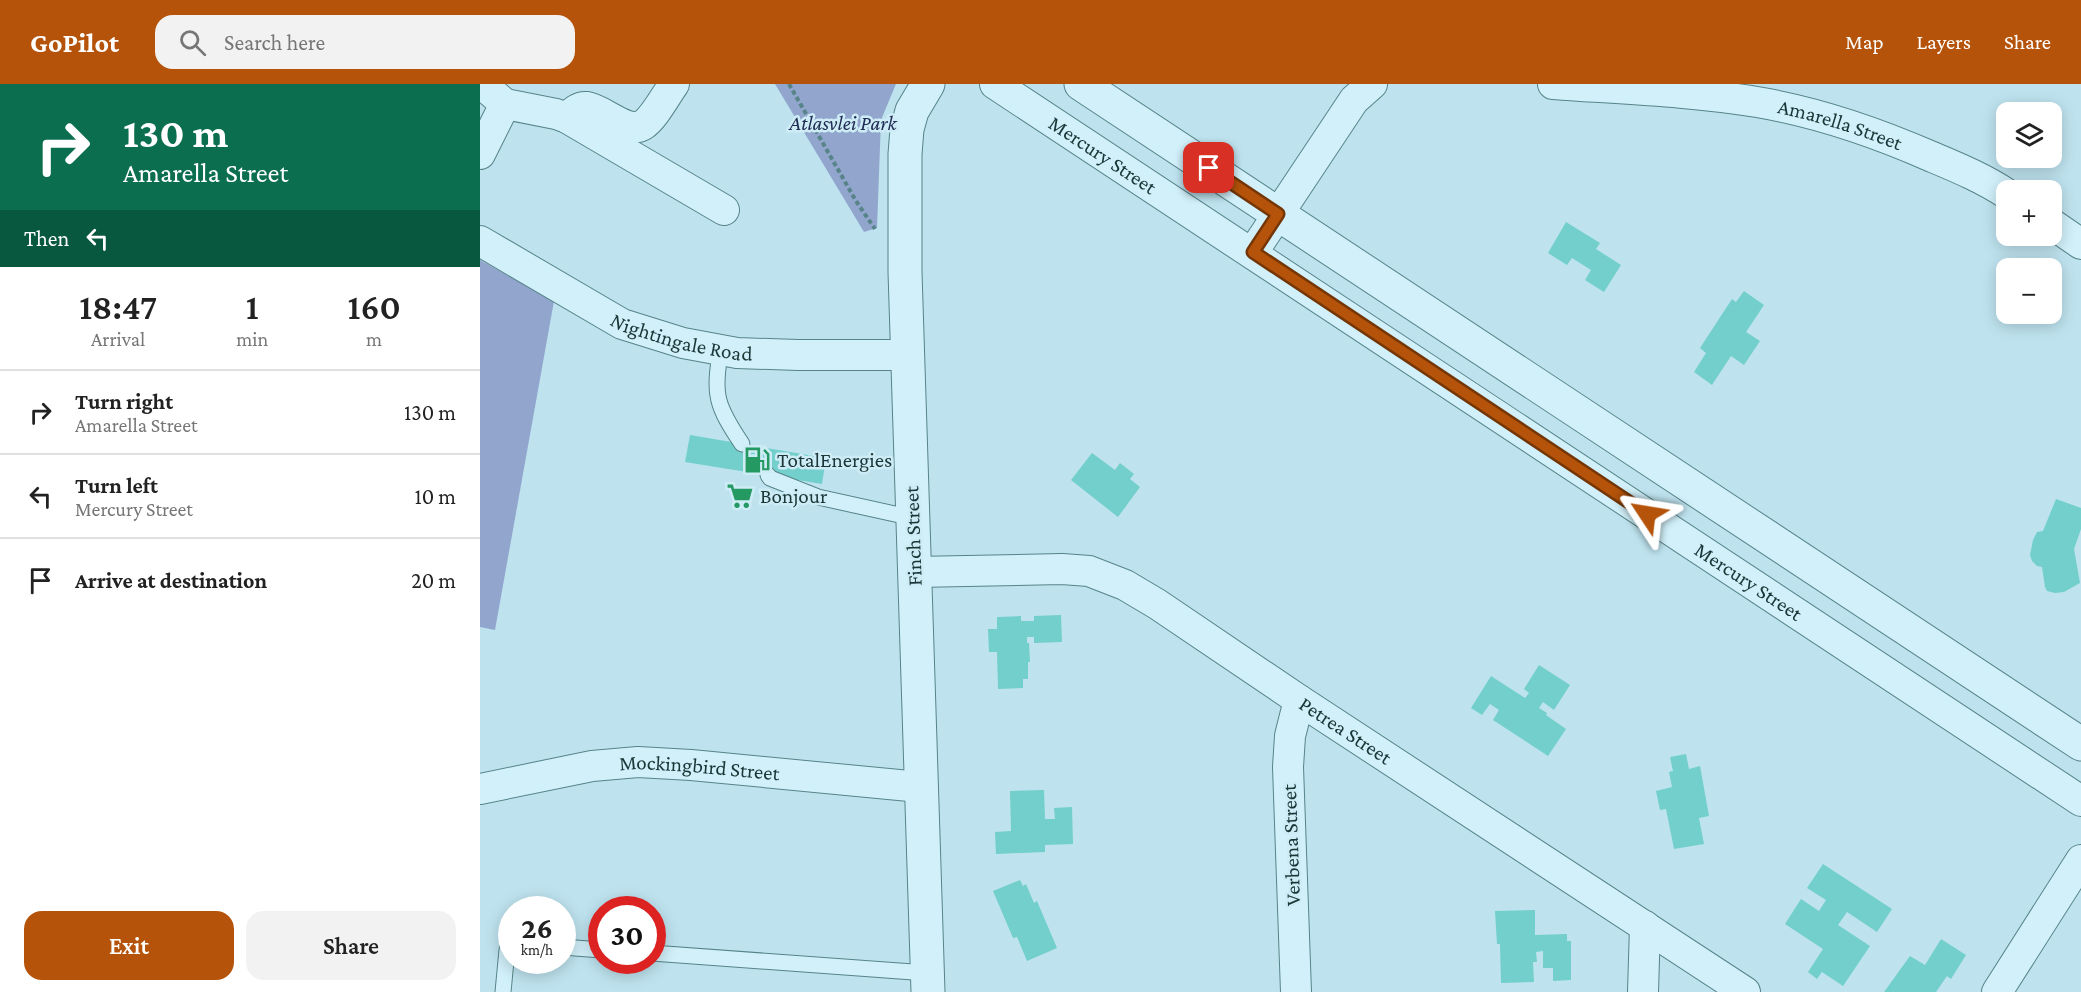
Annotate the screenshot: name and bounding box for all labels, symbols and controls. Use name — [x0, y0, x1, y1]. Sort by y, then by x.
search box — [155, 15, 575, 69]
icon: search — [176, 26, 209, 59]
text: GoPilot — [30, 27, 119, 58]
text: Search here — [224, 30, 325, 55]
text: Map — [1845, 30, 1884, 54]
text: Layers — [1917, 30, 1971, 54]
text: Share — [2004, 30, 2051, 54]
street label: Amarella Street — [1776, 94, 1907, 156]
map controls — [1996, 102, 2062, 324]
button: layers — [1996, 102, 2062, 168]
icon: right — [24, 108, 102, 186]
text: 130 m — [123, 109, 228, 156]
park label: Atlasvlei Park — [788, 111, 897, 135]
street label: Mercury Street — [1044, 111, 1162, 200]
pin — [1183, 142, 1234, 193]
icon: arrive — [1192, 151, 1225, 184]
text: Amarella Street — [123, 158, 288, 188]
button: + — [1996, 180, 2062, 246]
icon: left — [81, 222, 114, 255]
text: Then — [24, 226, 69, 251]
button: − — [1996, 258, 2062, 324]
text: 18:47 — [79, 287, 157, 327]
text: 1 — [246, 287, 259, 327]
text: 160 — [348, 287, 401, 327]
street label: Nightingale Road — [606, 308, 753, 366]
text: Arrival — [91, 328, 145, 350]
text: min — [236, 328, 268, 350]
text: m — [366, 328, 382, 350]
text: Turn right — [75, 389, 173, 414]
icon: right — [24, 396, 57, 429]
text: 130 m — [404, 400, 456, 425]
text: Amarella Street — [75, 414, 198, 436]
fuel station icon: TotalEnergies — [742, 445, 772, 475]
place label: TotalEnergies — [777, 448, 892, 472]
text: Turn left — [75, 473, 158, 498]
icon: left — [24, 480, 57, 513]
supermarket icon: Bonjour — [725, 481, 755, 511]
position arrow — [1615, 482, 1679, 546]
text: 10 m — [414, 484, 456, 509]
place label: Bonjour — [760, 484, 828, 508]
street label: Finch Street — [899, 485, 927, 586]
text: Mercury Street — [75, 498, 193, 520]
street label: Mercury Street — [1690, 537, 1808, 626]
icon: arrive — [24, 564, 57, 597]
text: Arrive at destination — [75, 568, 267, 593]
text: 20 m — [411, 568, 456, 593]
street label: Petrea Street — [1295, 692, 1397, 770]
street label: Mockingbird Street — [618, 750, 782, 786]
street label: Verbena Street — [1277, 783, 1305, 906]
speed limit sign: 30 — [588, 896, 666, 974]
button: Exit — [24, 911, 234, 980]
button: Share — [246, 911, 456, 980]
text: 26 — [521, 911, 553, 944]
text: km/h — [521, 942, 553, 958]

